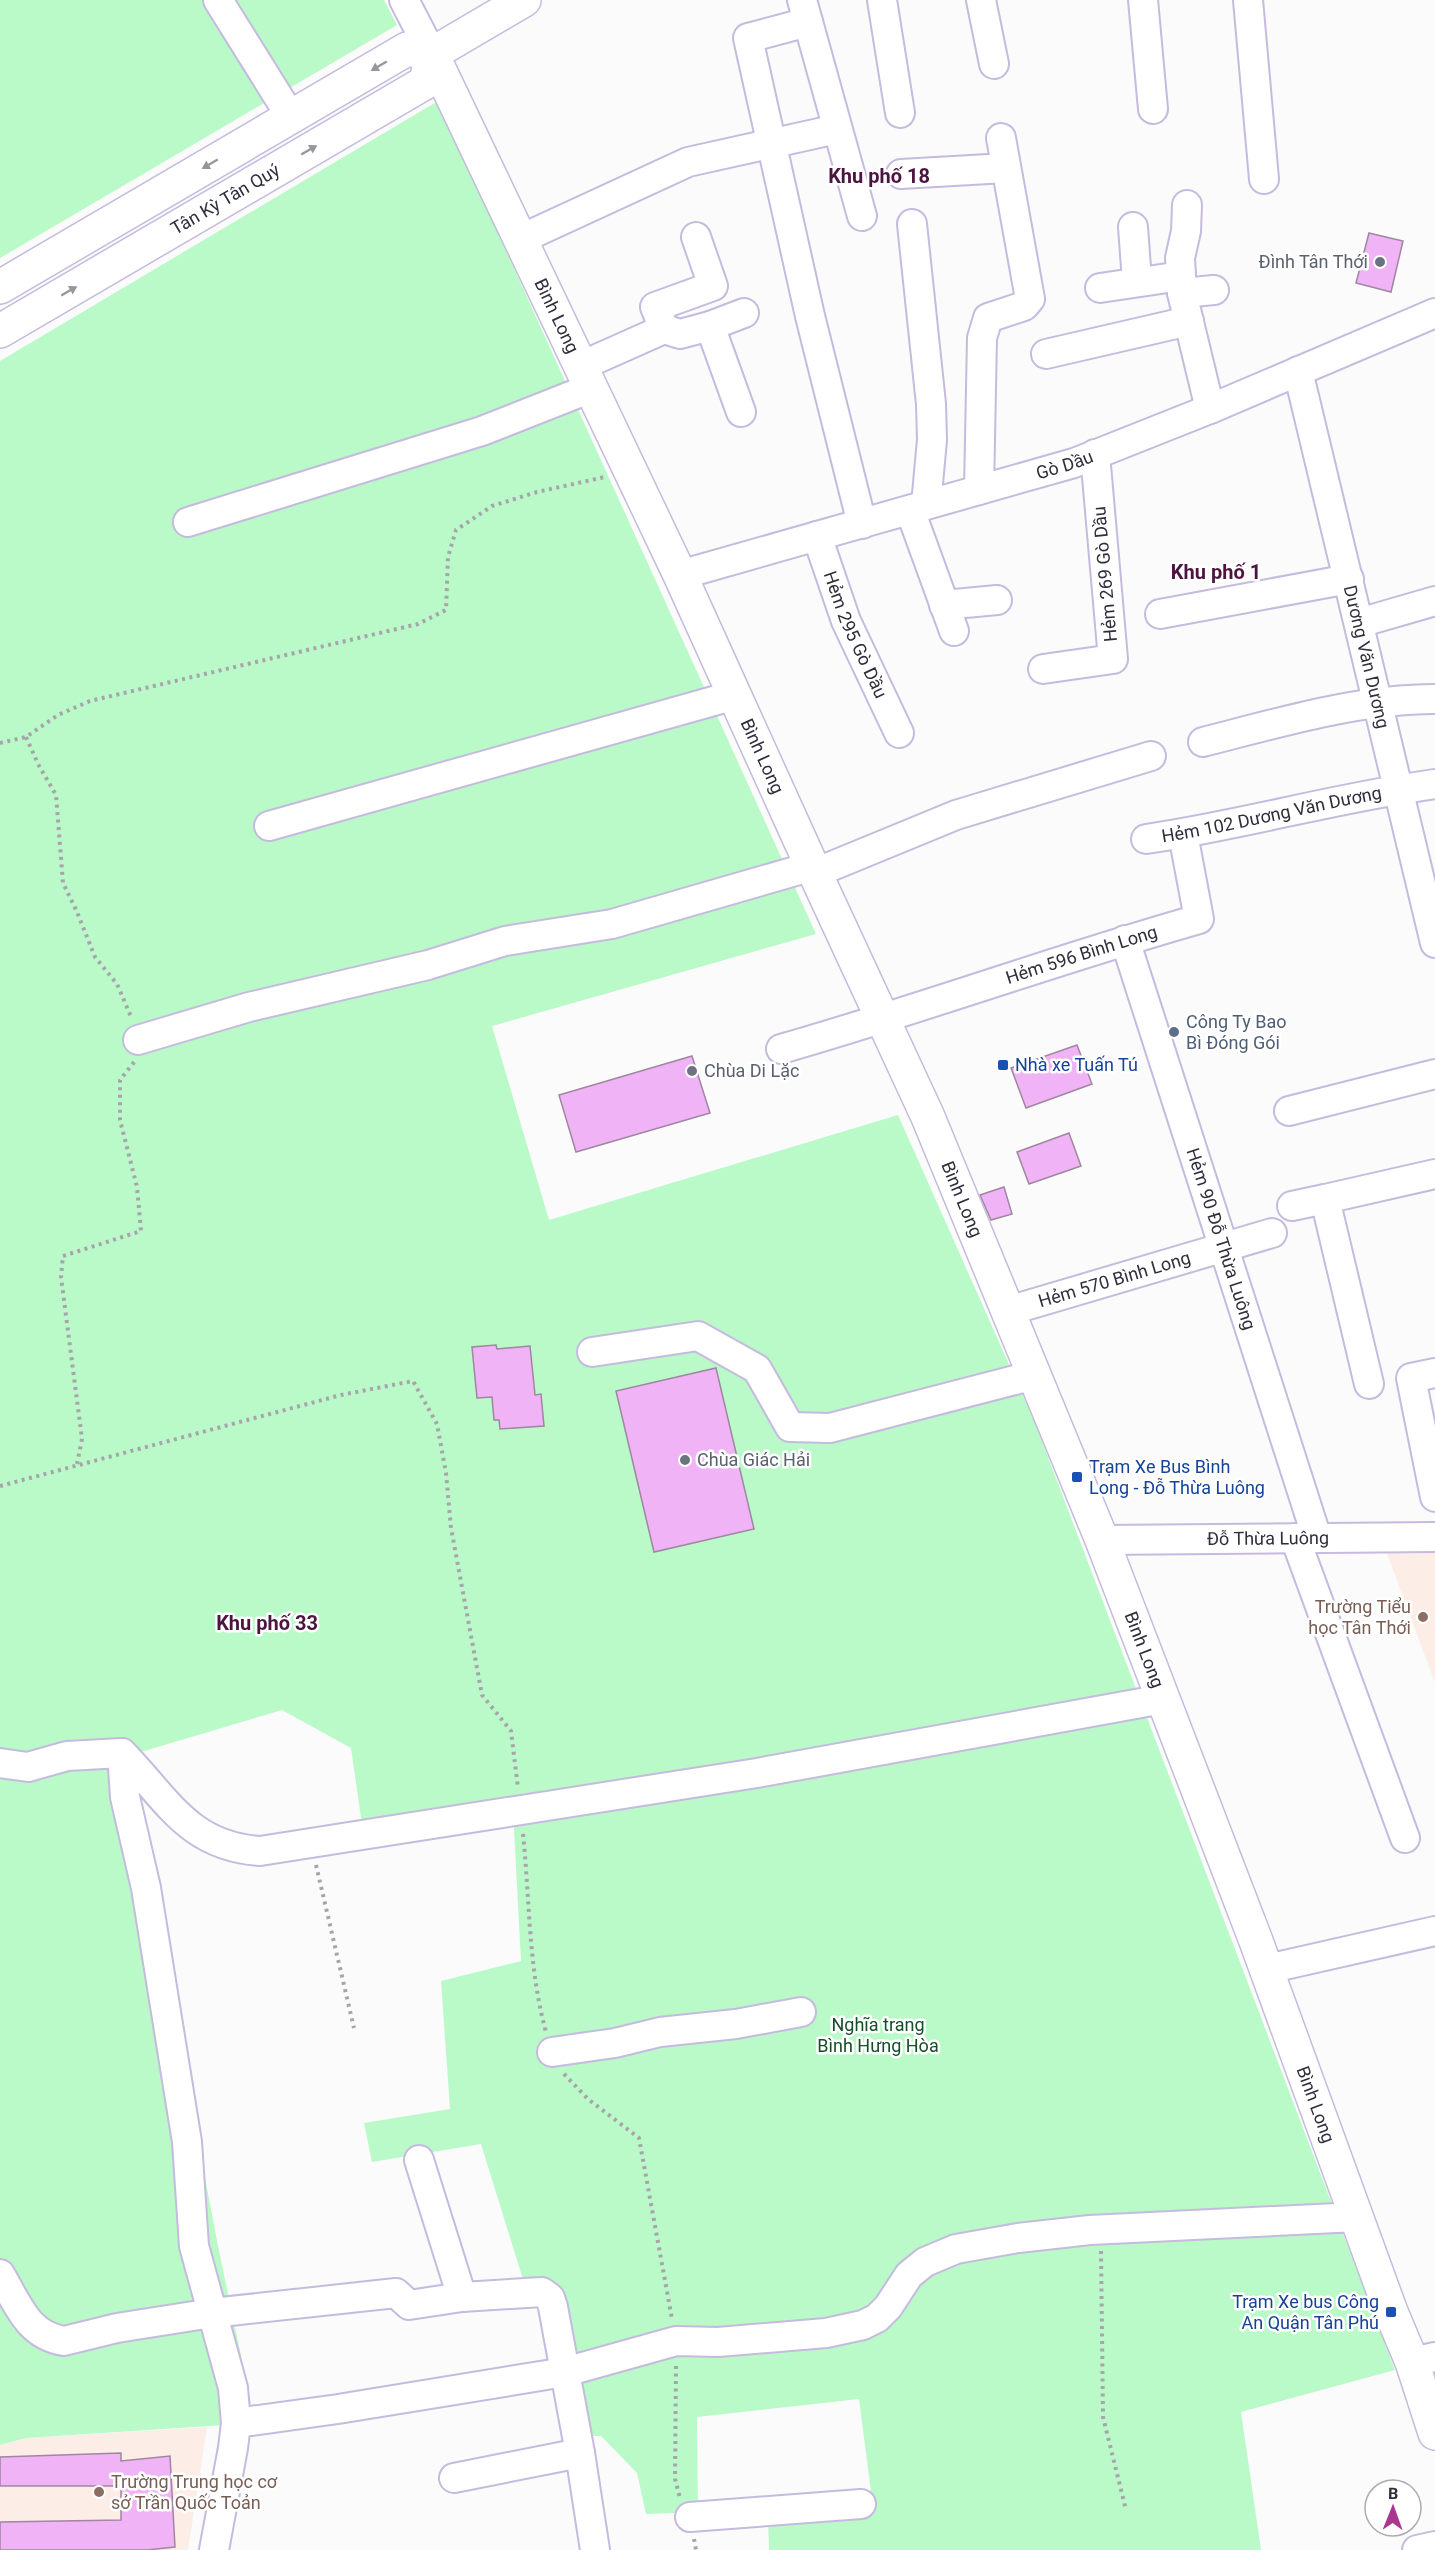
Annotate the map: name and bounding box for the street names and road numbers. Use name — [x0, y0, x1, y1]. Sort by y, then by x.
street label: Tân Kỳ Tân Quý — [167, 159, 284, 239]
street label: Bình Long — [530, 275, 584, 356]
street label: Gò Dầu — [1034, 446, 1096, 483]
street label: Hẻm 269 Gò Dầu — [1088, 505, 1121, 643]
street label: Hẻm 295 Gò Dầu — [820, 568, 892, 701]
street label: Dương Văn Dương — [1340, 583, 1394, 730]
street label: Bình Long — [736, 715, 789, 797]
street label: Hẻm 102 Dương Văn Dương — [1160, 782, 1383, 846]
street label: Hẻm 596 Bình Long — [1003, 921, 1160, 988]
street label: Hẻm 90 Đỗ Thừa Luông — [1183, 1145, 1260, 1332]
street label: Bình Long — [937, 1158, 987, 1240]
street label: Hẻm 570 Bình Long — [1036, 1247, 1193, 1311]
street label: Đỗ Thừa Luông — [1207, 1527, 1329, 1549]
street label: Bình Long — [1120, 1608, 1169, 1691]
street label: Bình Long — [1292, 2063, 1340, 2146]

